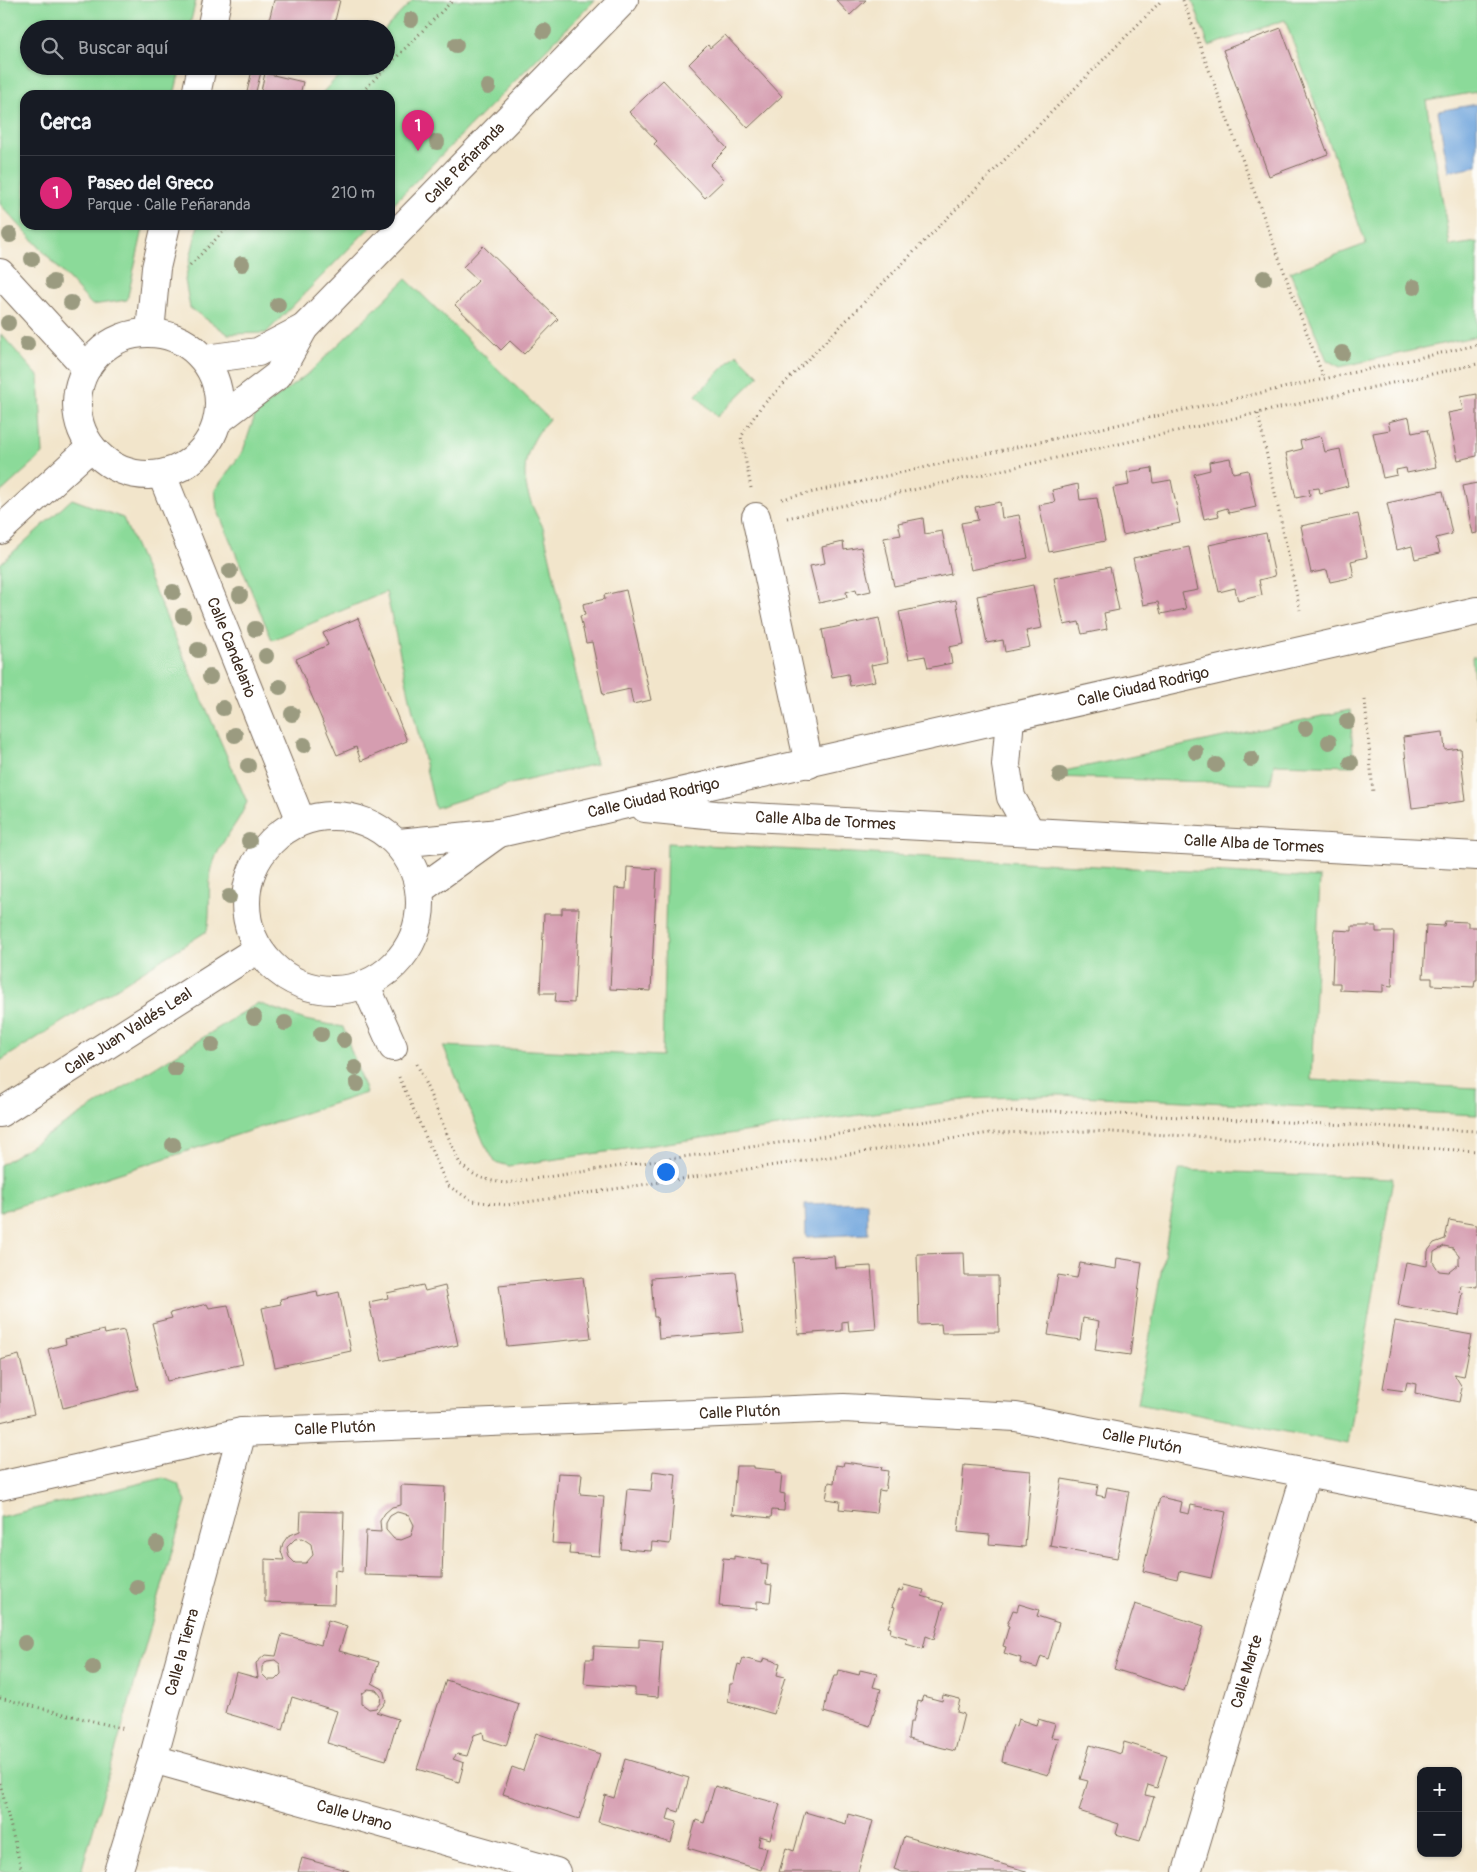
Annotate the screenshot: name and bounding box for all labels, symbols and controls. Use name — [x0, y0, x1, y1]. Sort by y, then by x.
search box — [20, 20, 395, 75]
icon: search — [38, 34, 66, 62]
text: Buscar aquí — [78, 36, 169, 60]
text: Cerca — [40, 109, 91, 136]
pin: 1 — [402, 110, 434, 151]
street label: Calle Peñaranda — [420, 118, 509, 209]
text: Paseo del Greco — [87, 171, 213, 195]
text: 1 — [53, 183, 59, 203]
text: 210 m — [331, 183, 375, 203]
text: Parque · Calle Peñaranda — [87, 195, 251, 215]
street label: Calle Candelario — [202, 594, 261, 701]
street label: Calle Ciudad Rodrigo — [1075, 662, 1211, 711]
street label: Calle Ciudad Rodrigo — [586, 773, 722, 823]
street label: Calle Alba de Tormes — [755, 807, 896, 835]
street label: Calle Alba de Tormes — [1183, 830, 1325, 858]
street label: Calle Juan Valdés Leal — [61, 983, 196, 1079]
your location — [653, 1159, 679, 1185]
street label: Calle Plutón — [699, 1401, 781, 1424]
street label: Calle Plutón — [294, 1417, 376, 1440]
street label: Calle Plutón — [1100, 1424, 1184, 1459]
street label: Calle la Tierra — [161, 1606, 203, 1698]
street label: Calle Marte — [1226, 1633, 1267, 1711]
map controls — [1417, 1767, 1462, 1857]
button: + — [1417, 1767, 1462, 1812]
street label: Calle Urano — [314, 1795, 395, 1836]
button: − — [1417, 1812, 1462, 1857]

